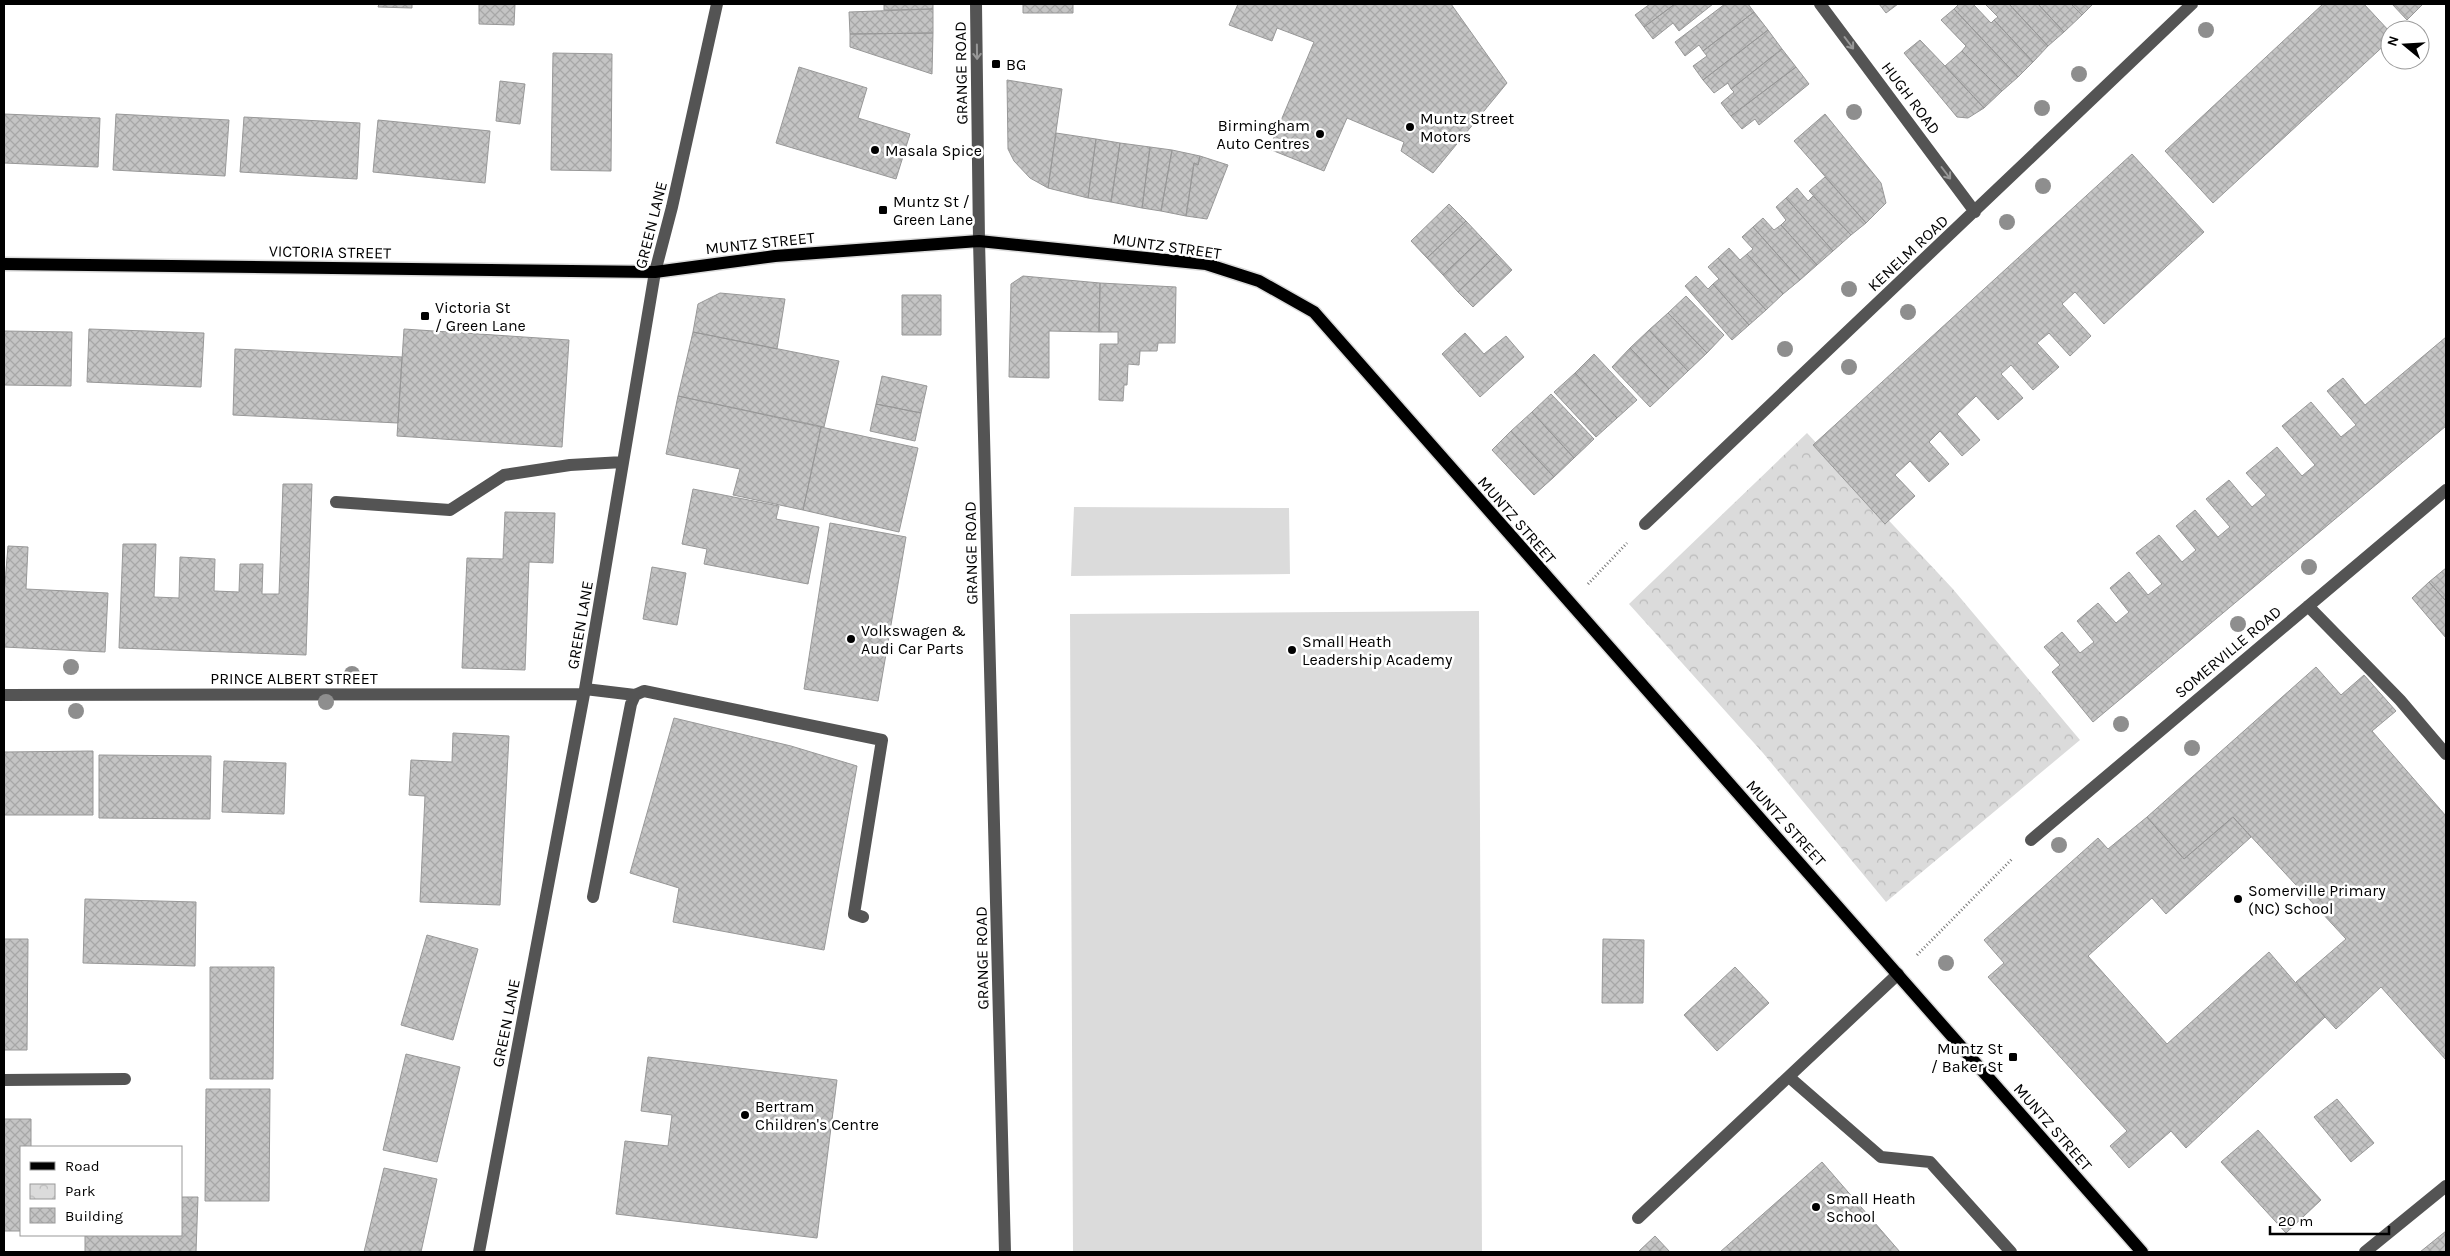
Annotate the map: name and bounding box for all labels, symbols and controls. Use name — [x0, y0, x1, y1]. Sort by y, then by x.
north arrow — [2380, 20, 2430, 70]
street label: GRANGE ROAD — [951, 21, 971, 125]
text: N — [2383, 34, 2403, 49]
one-way arrow — [1844, 36, 1854, 50]
one-way arrow — [972, 44, 981, 60]
place label: BG — [1006, 55, 1026, 74]
marker: BG — [990, 58, 1002, 70]
street label: HUGH ROAD — [1878, 58, 1944, 138]
place label: Muntz Street Motors — [1420, 109, 1514, 146]
place label: Birmingham Auto Centres — [1216, 116, 1310, 153]
marker: Muntz Street Motors — [1404, 121, 1416, 133]
marker: Birmingham Auto Centres — [1314, 128, 1326, 140]
place label: Masala Spice — [885, 141, 982, 160]
marker: Masala Spice — [869, 144, 881, 156]
one-way arrow — [1941, 166, 1952, 179]
street label: GREEN LANE — [631, 179, 671, 271]
place label: Muntz St / Green Lane — [893, 192, 973, 229]
marker: Muntz St / Green Lane — [877, 204, 889, 216]
street label: KENELM ROAD — [1864, 211, 1952, 295]
street label: MUNTZ STREET — [704, 228, 816, 258]
street label: MUNTZ STREET — [1111, 229, 1223, 263]
street label: VICTORIA STREET — [269, 241, 391, 263]
place label: Victoria St / Green Lane — [435, 298, 526, 335]
marker: Victoria St / Green Lane — [419, 310, 431, 322]
street label: MUNTZ STREET — [1474, 472, 1560, 568]
street label: GRANGE ROAD — [961, 501, 981, 605]
street label: GREEN LANE — [563, 579, 597, 671]
street label: SOMERVILLE ROAD — [2171, 602, 2285, 702]
place label: Volkswagen & Audi Car Parts — [861, 621, 966, 658]
place label: Small Heath Leadership Academy — [1302, 632, 1453, 669]
marker: Volkswagen & Audi Car Parts — [845, 633, 857, 645]
marker: Small Heath Leadership Academy — [1286, 644, 1298, 656]
street label: PRINCE ALBERT STREET — [210, 669, 378, 688]
street label: MUNTZ STREET — [1742, 776, 1830, 870]
place label: Somerville Primary (NC) School — [2248, 881, 2386, 918]
marker: Somerville Primary (NC) School — [2232, 893, 2244, 905]
street label: GRANGE ROAD — [972, 906, 992, 1010]
street label: GREEN LANE — [488, 977, 524, 1069]
place label: Muntz St / Baker St — [1931, 1039, 2003, 1076]
marker: Muntz St / Baker St — [2007, 1051, 2019, 1063]
street label: MUNTZ STREET — [2010, 1079, 2096, 1175]
place label: Bertram Children's Centre — [755, 1097, 879, 1134]
marker: Bertram Children's Centre — [739, 1109, 751, 1121]
legend — [20, 1146, 182, 1236]
text: Road — [65, 1157, 100, 1175]
text: Park — [65, 1182, 95, 1200]
place label: Small Heath School — [1826, 1189, 1916, 1226]
marker: Small Heath School — [1810, 1201, 1822, 1213]
scale bar — [2270, 1204, 2389, 1236]
text: Building — [65, 1207, 123, 1225]
text: 20 m — [2278, 1212, 2313, 1230]

